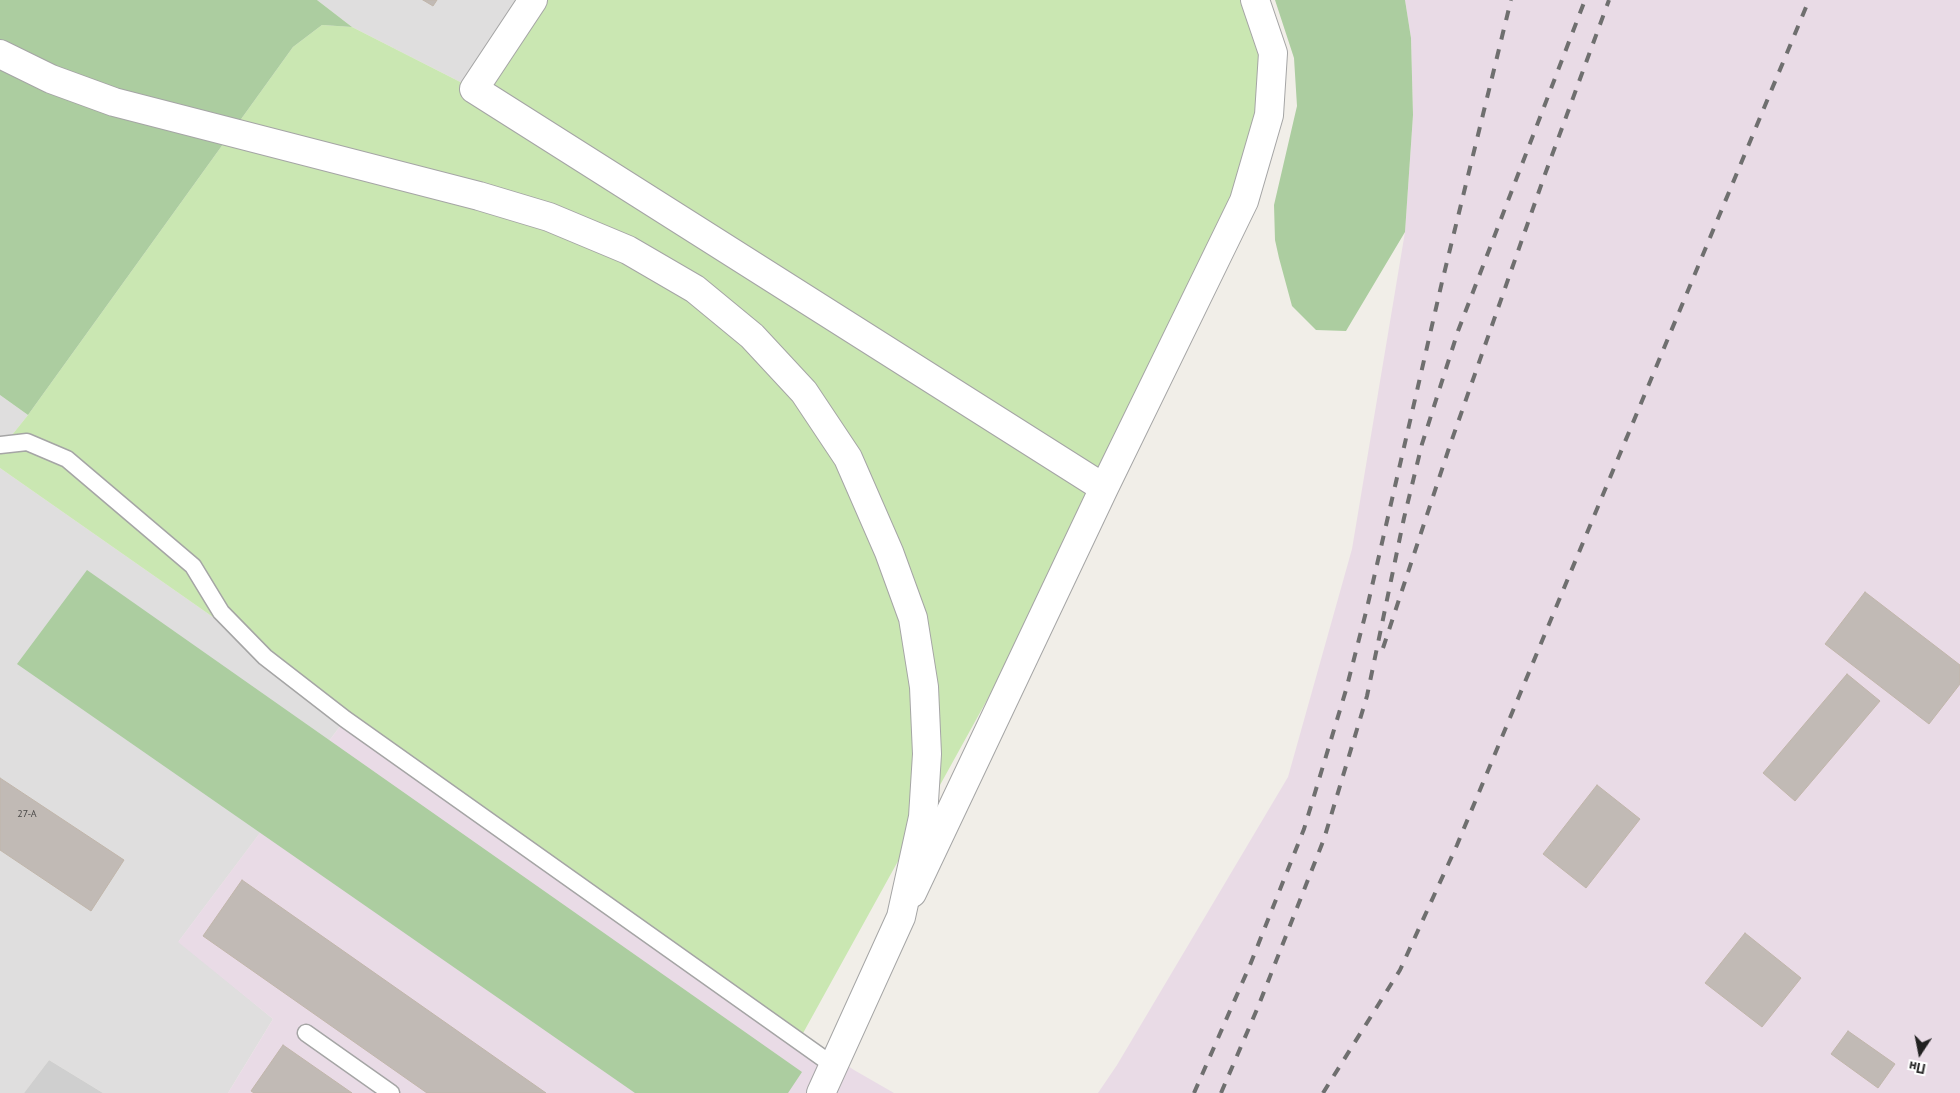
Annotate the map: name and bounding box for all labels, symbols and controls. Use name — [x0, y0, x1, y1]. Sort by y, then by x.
house number: 27-А — [17, 808, 37, 820]
north arrow — [1895, 1028, 1945, 1078]
text: Пн — [1907, 1057, 1927, 1078]

